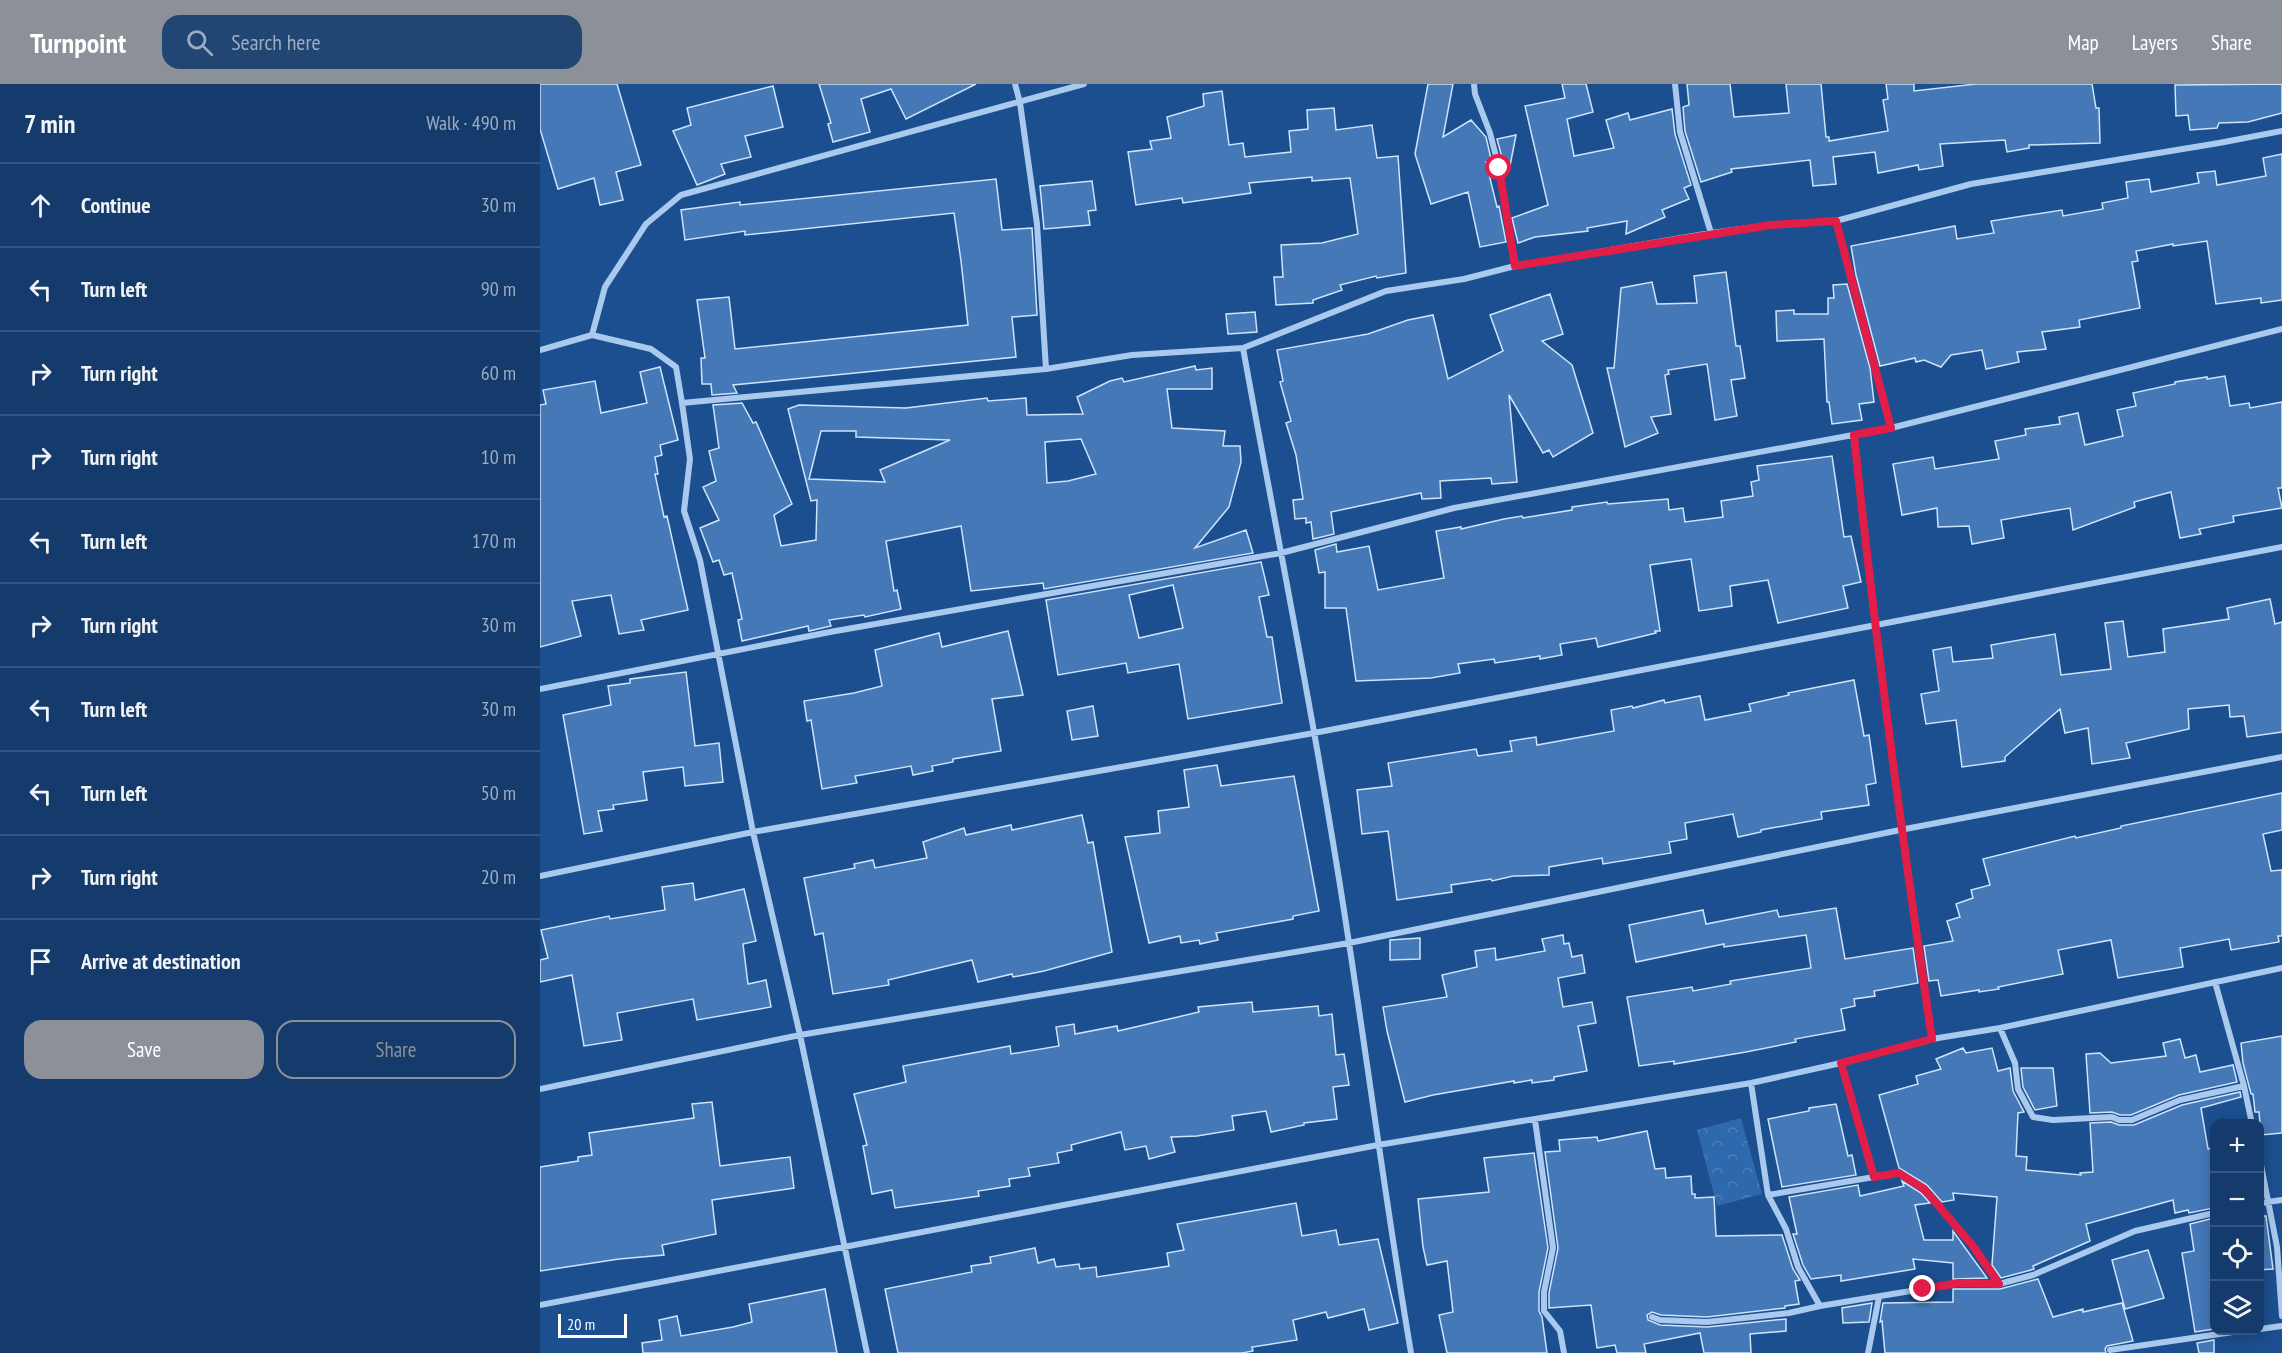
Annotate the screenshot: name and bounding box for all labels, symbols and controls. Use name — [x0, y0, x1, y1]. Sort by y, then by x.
search box — [162, 15, 582, 69]
text: Turnpoint — [30, 24, 126, 61]
icon: search — [183, 26, 216, 59]
text: Search here — [231, 28, 321, 56]
text: Map — [2068, 29, 2099, 56]
text: Layers — [2132, 29, 2178, 56]
text: Share — [2211, 29, 2252, 56]
text: 7 min — [24, 107, 75, 140]
text: Walk · 490 m — [426, 110, 516, 136]
route start — [1485, 154, 1511, 180]
icon: ahead — [24, 189, 57, 222]
text: Continue — [81, 191, 151, 219]
text: 30 m — [481, 192, 516, 218]
icon: left — [24, 273, 57, 306]
text: Turn left — [81, 275, 147, 303]
text: 90 m — [481, 276, 516, 302]
icon: right — [24, 357, 57, 390]
text: Turn right — [81, 359, 158, 387]
text: 60 m — [481, 360, 516, 386]
icon: right — [24, 441, 57, 474]
text: Turn right — [81, 443, 158, 471]
text: 10 m — [481, 444, 516, 470]
icon: left — [24, 525, 57, 558]
text: Turn left — [81, 527, 147, 555]
text: 170 m — [472, 528, 516, 554]
icon: right — [24, 609, 57, 642]
text: Turn right — [81, 611, 158, 639]
text: 30 m — [481, 612, 516, 638]
icon: left — [24, 693, 57, 726]
text: Turn left — [81, 695, 147, 723]
text: 30 m — [481, 696, 516, 722]
icon: left — [24, 777, 57, 810]
text: Turn left — [81, 779, 147, 807]
text: 50 m — [481, 780, 516, 806]
icon: right — [24, 861, 57, 894]
text: Turn right — [81, 863, 158, 891]
text: 20 m — [481, 864, 516, 890]
icon: arrive — [24, 945, 57, 978]
text: Arrive at destination — [81, 947, 241, 975]
button: Save — [24, 1020, 264, 1079]
button: Share — [276, 1020, 516, 1079]
map controls — [2210, 1119, 2264, 1335]
button: + — [2210, 1119, 2264, 1173]
button: − — [2210, 1173, 2264, 1227]
button: locate — [2210, 1227, 2264, 1281]
route end — [1909, 1275, 1935, 1301]
button: layers — [2210, 1281, 2264, 1335]
scale bar — [558, 1311, 627, 1338]
text: 20 m — [567, 1314, 595, 1334]

